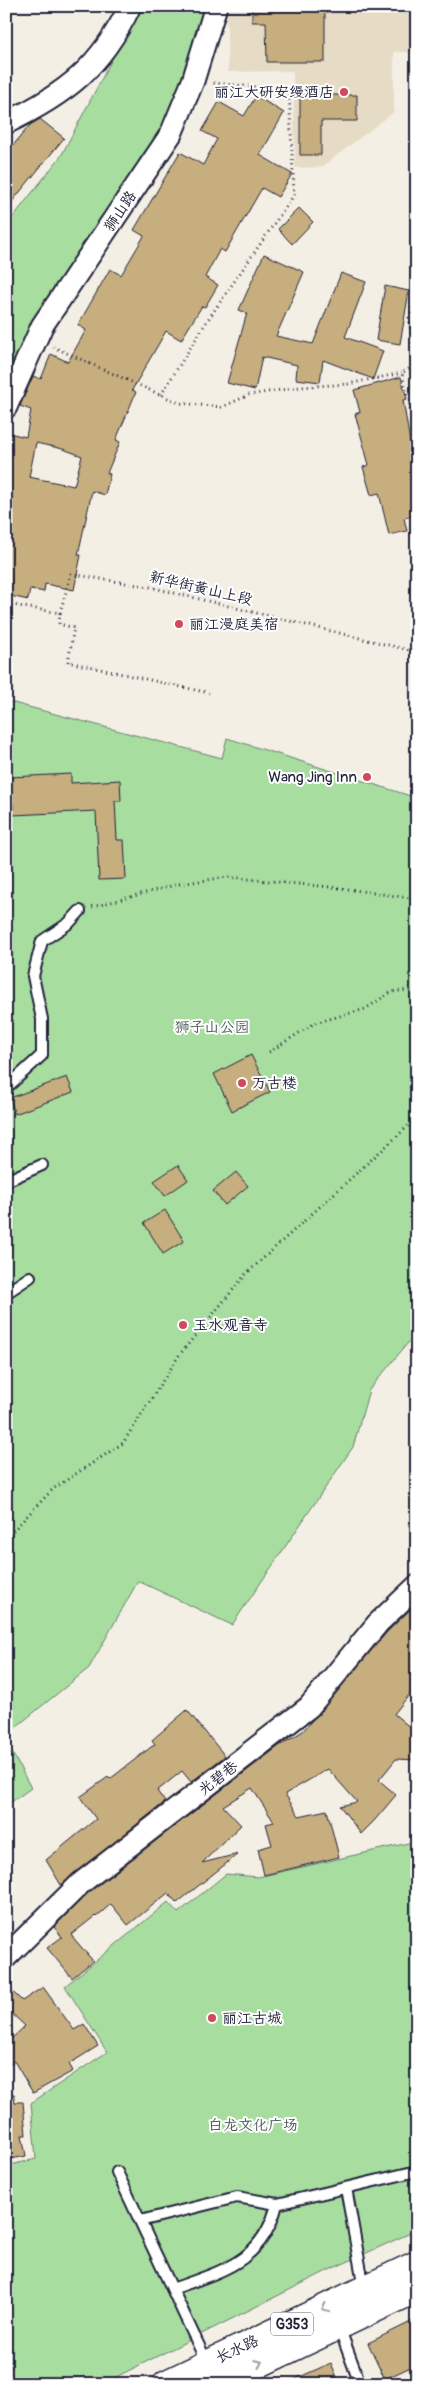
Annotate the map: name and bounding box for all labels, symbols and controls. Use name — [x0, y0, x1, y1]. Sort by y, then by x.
place label: 丽江大研安缦酒店 — [214, 83, 334, 102]
marker: 丽江大研安缦酒店 — [338, 86, 350, 98]
street label: 狮山路 — [100, 187, 141, 235]
street label: 新华街黄山上段 — [148, 567, 254, 610]
place label: 丽江漫庭美宿 — [189, 615, 279, 634]
marker: 丽江漫庭美宿 — [173, 618, 185, 630]
place label: Wang Jing Inn — [268, 768, 357, 787]
marker: Wang Jing Inn — [361, 771, 373, 783]
park label: 狮子山公园 — [174, 1018, 250, 1037]
place label: 万古楼 — [252, 1074, 297, 1093]
marker: 万古楼 — [236, 1077, 248, 1089]
place label: 玉水观音寺 — [193, 1316, 268, 1335]
marker: 玉水观音寺 — [177, 1319, 189, 1331]
street label: 光碧巷 — [195, 1757, 242, 1800]
place label: 丽江古城 — [222, 2009, 282, 2028]
marker: 丽江古城 — [206, 2012, 218, 2024]
park label: 白龙文化广场 — [208, 2116, 298, 2135]
one-way arrow — [321, 2302, 330, 2312]
road number: G353 — [271, 2312, 313, 2336]
street label: 长水路 — [213, 2331, 262, 2368]
one-way arrow — [254, 2359, 263, 2369]

